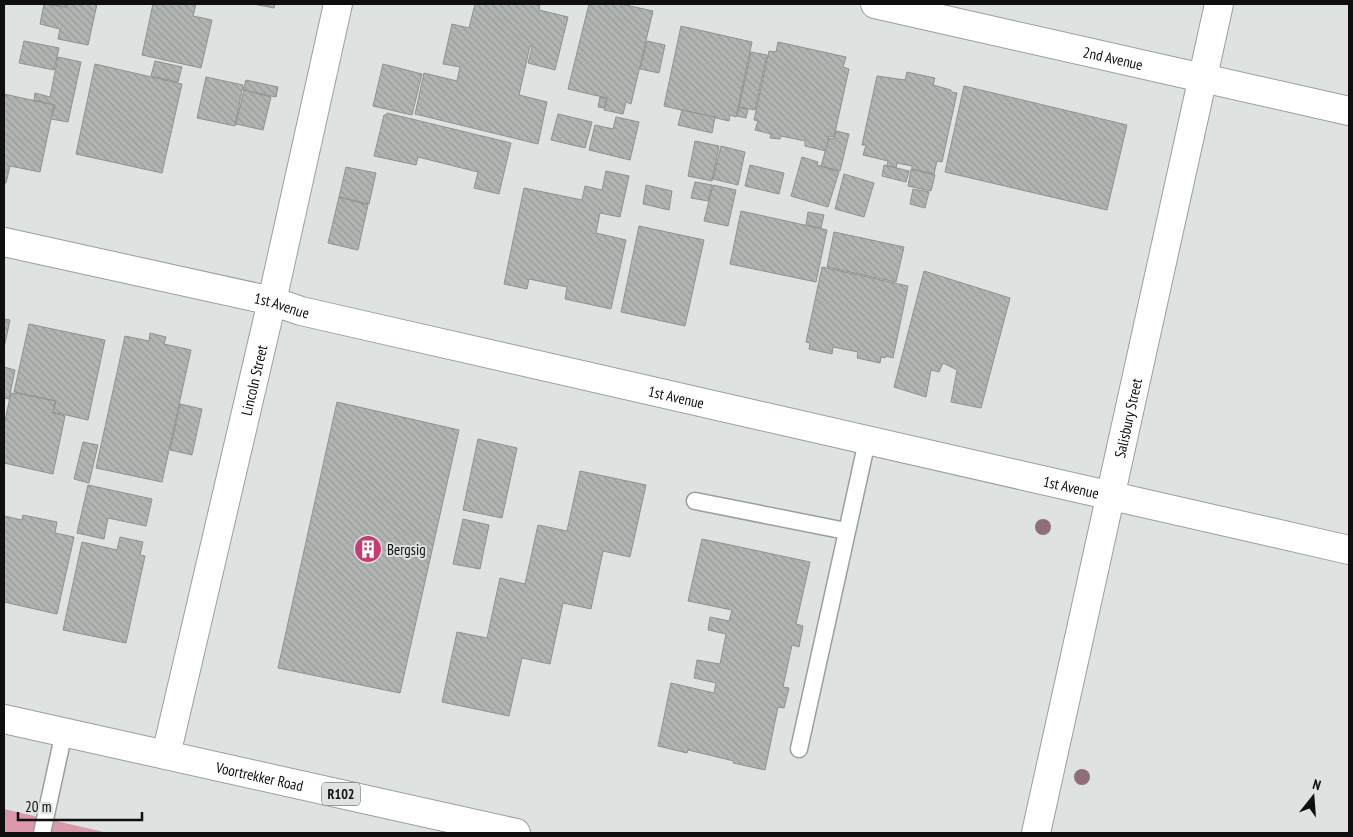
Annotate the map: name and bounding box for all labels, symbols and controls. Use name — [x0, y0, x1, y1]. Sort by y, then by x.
street label: 2nd Avenue — [1081, 42, 1145, 74]
street label: 1st Avenue — [253, 288, 311, 322]
street label: Lincoln Street — [236, 343, 271, 417]
street label: Salisbury Street — [1110, 376, 1146, 460]
street label: 1st Avenue — [646, 381, 706, 412]
street label: 1st Avenue — [1041, 471, 1101, 502]
building icon: Bergsig — [353, 534, 383, 564]
place label: Bergsig — [387, 540, 426, 559]
street label: Voortrekker Road — [213, 757, 305, 795]
north arrow — [1288, 772, 1338, 822]
text: N — [1311, 775, 1323, 794]
road number: R102 — [322, 782, 360, 806]
scale bar — [18, 790, 141, 822]
text: 20 m — [25, 797, 51, 816]

